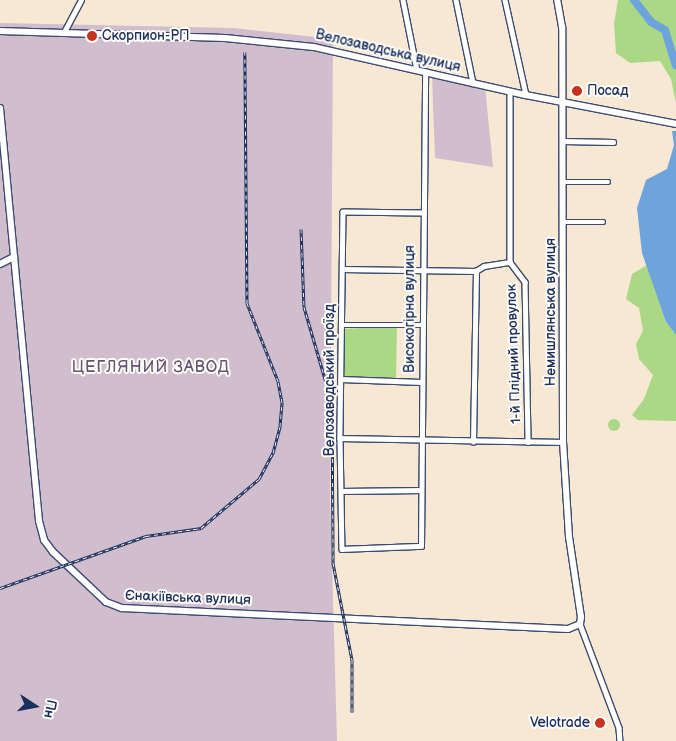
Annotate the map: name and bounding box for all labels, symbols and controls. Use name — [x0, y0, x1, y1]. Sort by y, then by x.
street label: Велозаводська вулиця — [314, 26, 462, 76]
place label: Скорпион-РП — [102, 28, 189, 44]
marker: Скорпион-РП — [86, 30, 98, 42]
place label: Посад — [587, 83, 628, 99]
marker: Посад — [571, 85, 583, 97]
street label: Немишлянська вулиця — [543, 238, 559, 386]
street label: Високогірна вулиця — [402, 245, 418, 373]
street label: 1-й Плідний провулок — [503, 284, 525, 424]
street label: Велозаводський проїзд — [322, 304, 338, 456]
district label: ЦЕГЛЯНИЙ ЗАВОД — [70, 358, 232, 378]
street label: Єнакіївська вулиця — [125, 587, 251, 609]
north arrow — [10, 681, 60, 731]
text: Пн — [40, 698, 60, 720]
place label: Velotrade — [530, 715, 590, 731]
marker: Velotrade — [594, 717, 606, 729]

